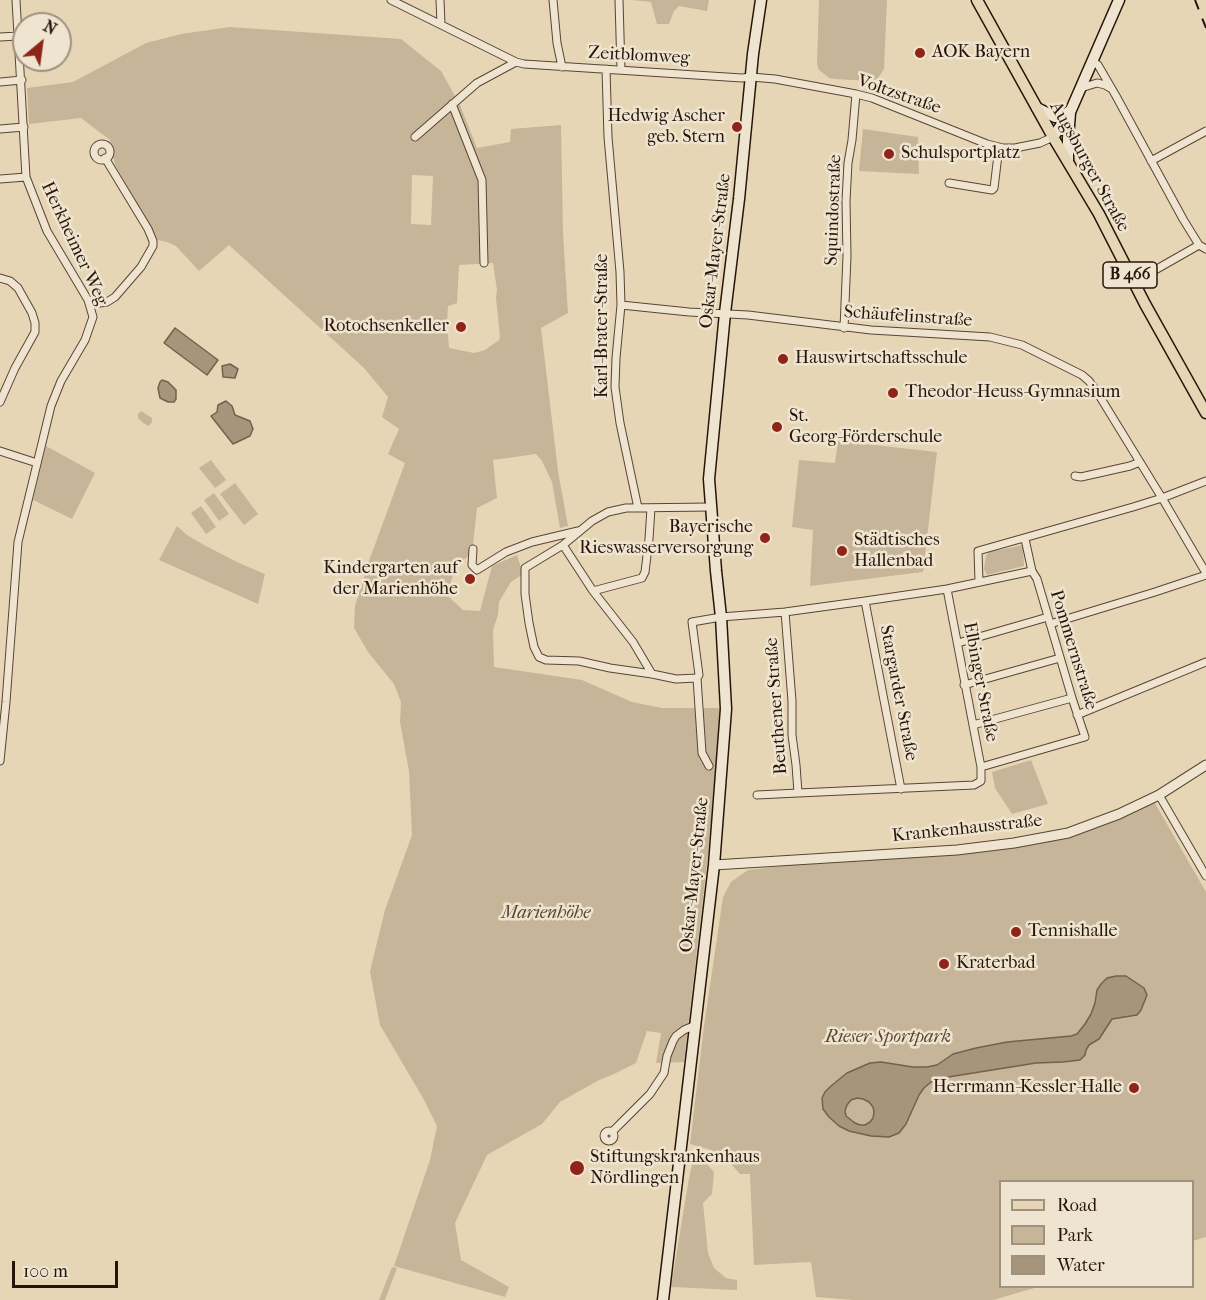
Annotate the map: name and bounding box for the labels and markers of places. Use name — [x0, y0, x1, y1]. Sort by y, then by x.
place label: AOK Bayern — [932, 42, 1030, 64]
marker: AOK Bayern — [913, 46, 927, 60]
place label: Hedwig Ascher geb. Stern — [607, 106, 725, 148]
marker: Hedwig Ascher geb. Stern — [730, 120, 744, 134]
place label: Schulsportplatz — [901, 143, 1020, 165]
marker: Schulsportplatz — [882, 147, 896, 161]
place label: Rotochsenkeller — [323, 316, 449, 338]
marker: Rotochsenkeller — [454, 320, 468, 334]
place label: Hauswirtschaftsschule — [795, 348, 967, 370]
marker: Hauswirtschaftsschule — [776, 352, 790, 366]
place label: Theodor-Heuss-Gymnasium — [905, 382, 1121, 404]
marker: Theodor-Heuss-Gymnasium — [886, 386, 900, 400]
place label: St. Georg-Förderschule — [789, 406, 942, 448]
marker: St. Georg-Förderschule — [770, 420, 784, 434]
place label: Bayerische Rieswasserversorgung — [579, 517, 753, 560]
place label: Städtisches Hallenbad — [854, 530, 940, 572]
marker: Bayerische Rieswasserversorgung — [758, 531, 772, 545]
marker: Städtisches Hallenbad — [835, 544, 849, 558]
place label: Kindergarten auf der Marienhöhe — [323, 558, 458, 600]
marker: Kindergarten auf der Marienhöhe — [463, 572, 477, 586]
place label: Tennishalle — [1028, 921, 1117, 943]
marker: Tennishalle — [1009, 925, 1023, 939]
place label: Kraterbad — [956, 953, 1036, 975]
marker: Kraterbad — [937, 957, 951, 971]
place label: Herrmann-Kessler-Halle — [933, 1077, 1122, 1099]
marker: Herrmann-Kessler-Halle — [1127, 1081, 1141, 1095]
place label: Stiftungskrankenhaus Nördlingen — [590, 1147, 760, 1190]
marker: Stiftungskrankenhaus Nördlingen — [568, 1159, 586, 1177]

